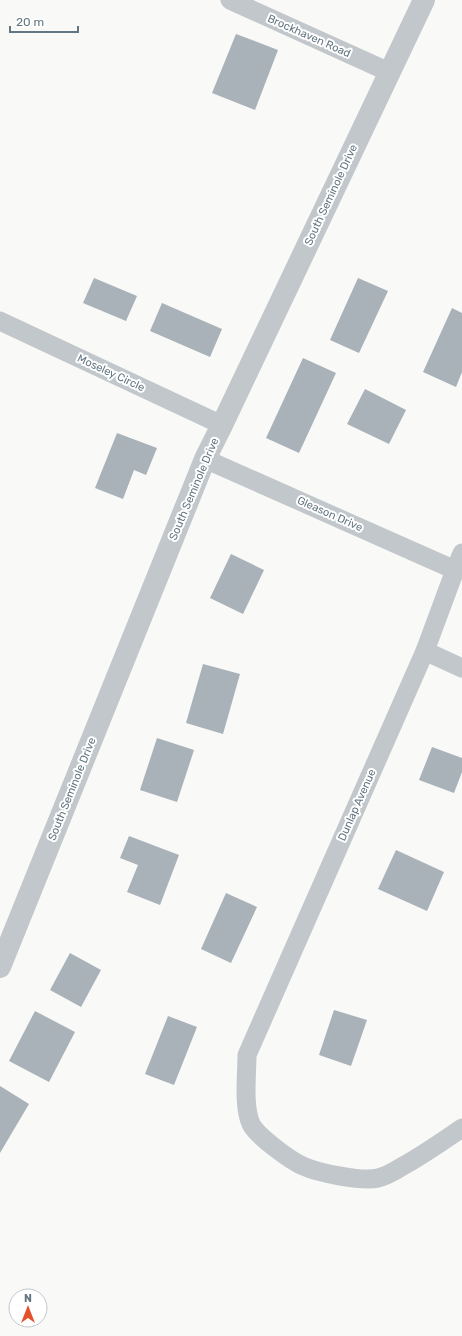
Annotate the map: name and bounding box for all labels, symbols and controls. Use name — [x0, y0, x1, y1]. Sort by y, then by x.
scale bar — [10, 8, 78, 34]
street label: Brockhaven Road — [265, 12, 353, 60]
text: 20 m — [16, 15, 44, 29]
street label: South Seminole Drive — [302, 142, 360, 248]
street label: Moseley Circle — [75, 352, 147, 394]
street label: South Seminole Drive — [167, 436, 221, 542]
street label: Gleason Drive — [295, 494, 365, 534]
street label: South Seminole Drive — [45, 736, 99, 842]
street label: Dunlap Avenue — [335, 767, 379, 843]
north arrow — [8, 1288, 48, 1328]
text: N — [24, 1292, 32, 1305]

